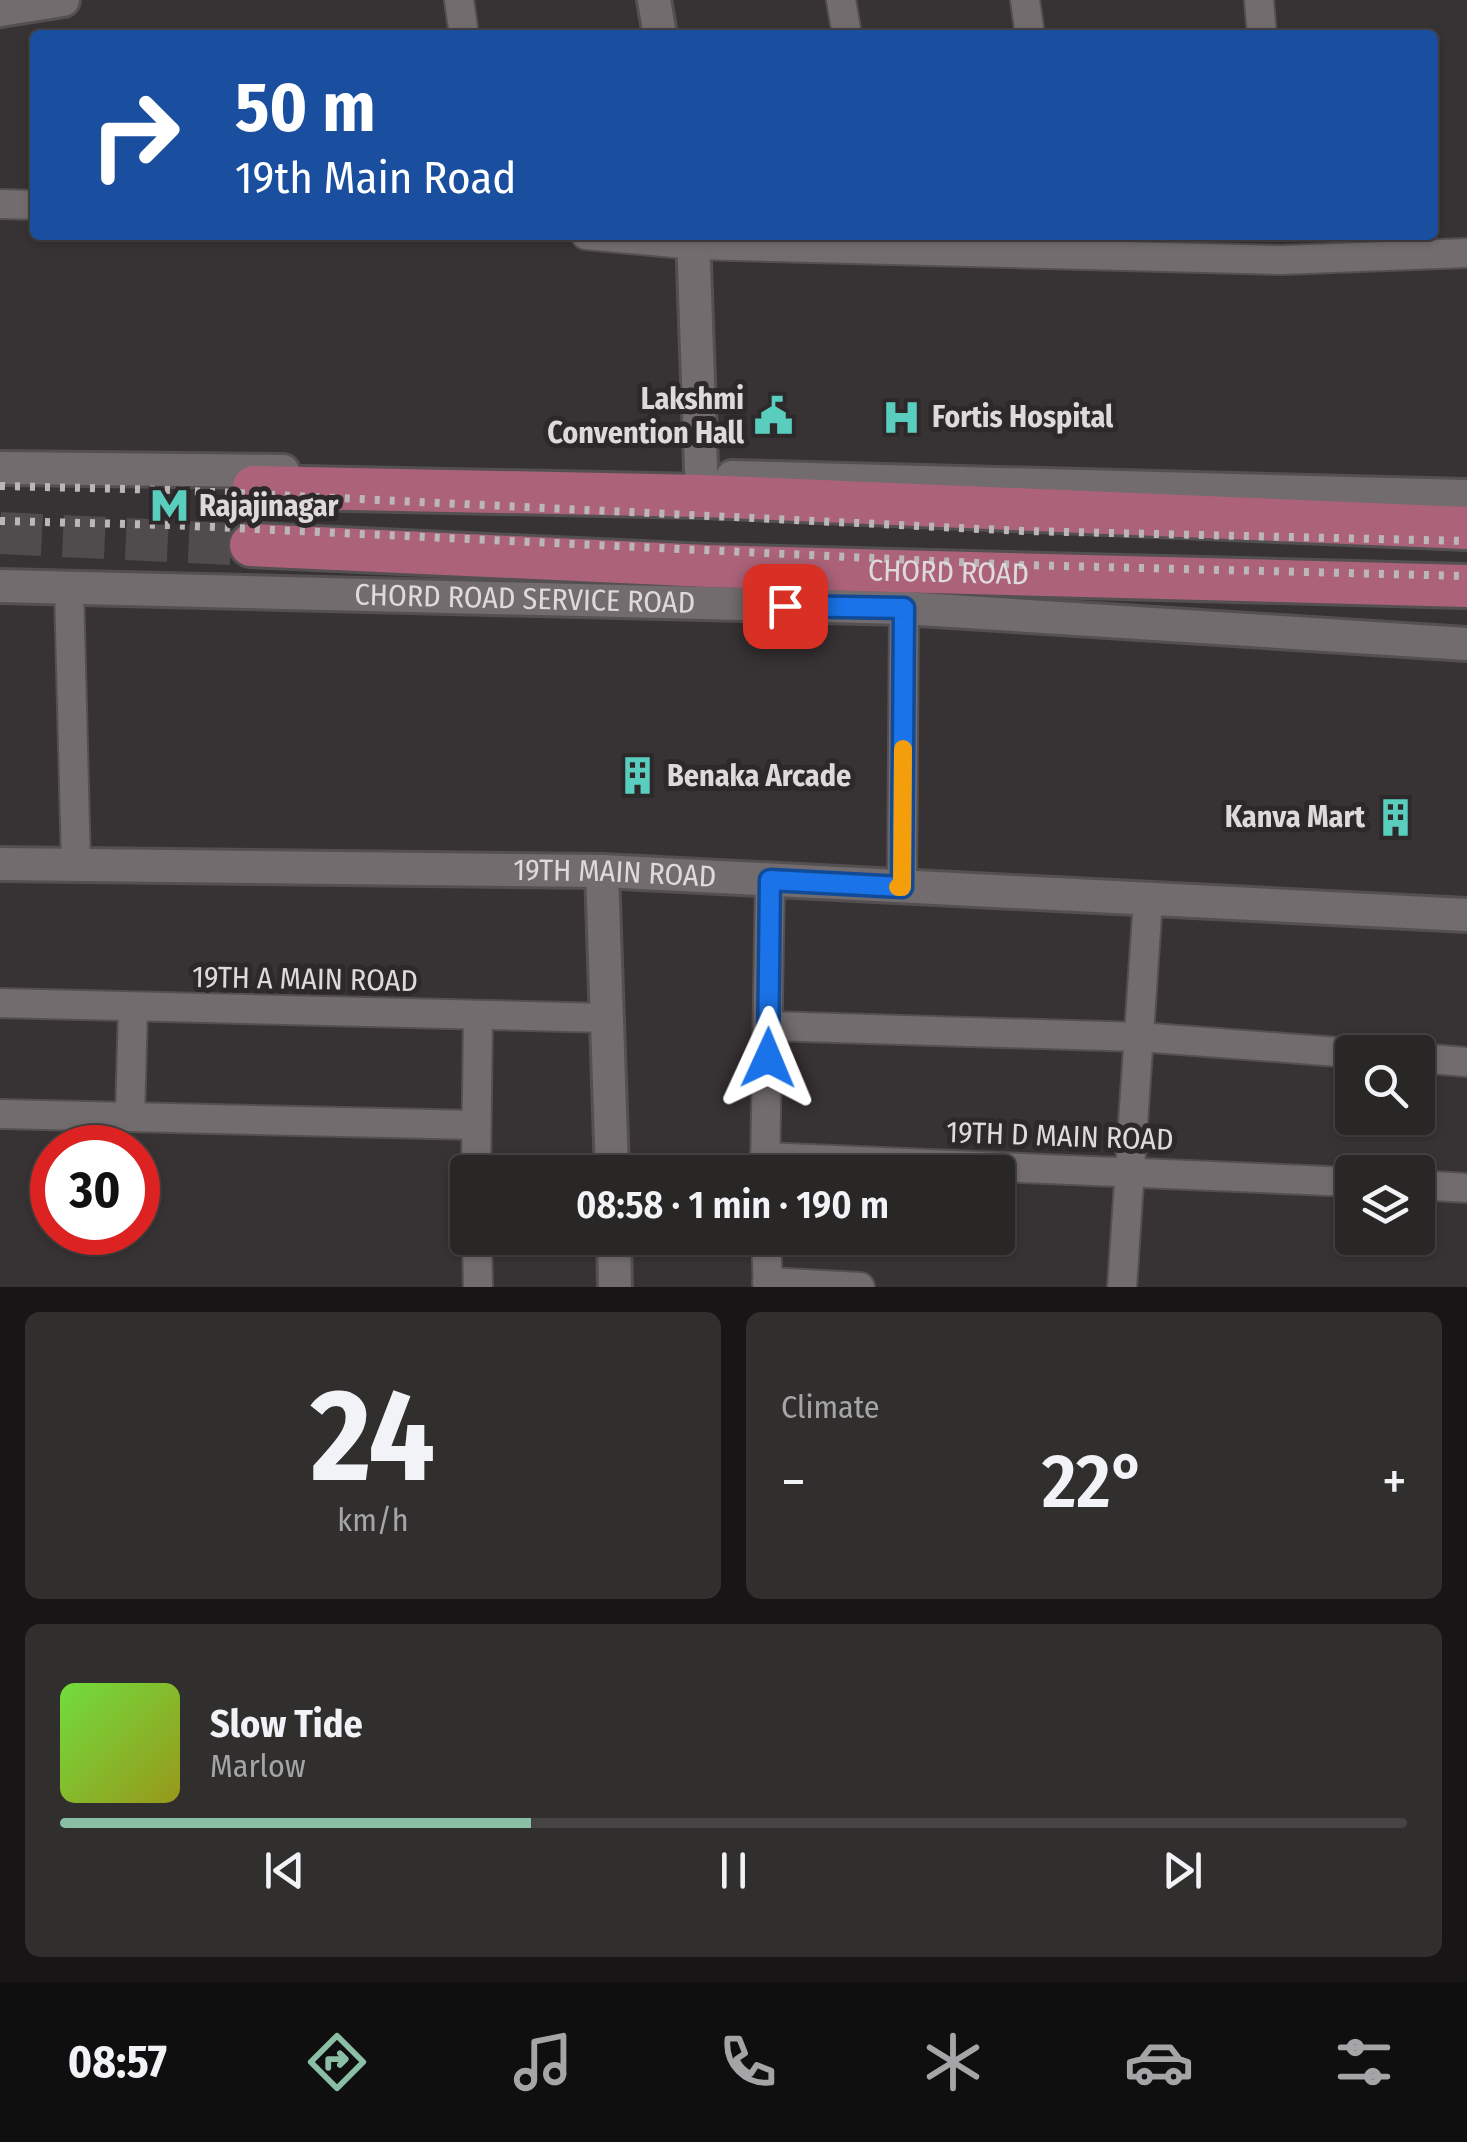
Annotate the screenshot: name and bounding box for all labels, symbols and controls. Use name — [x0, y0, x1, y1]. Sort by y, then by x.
text: 50 m — [235, 66, 376, 150]
icon: right — [70, 70, 200, 200]
text: 19th Main Road — [235, 151, 516, 205]
place label: Lakshmi Convention Hall — [547, 381, 745, 451]
public building icon: Lakshmi Convention Hall — [753, 395, 795, 437]
hospital icon: Fortis Hospital — [881, 396, 923, 438]
place label: Fortis Hospital — [932, 399, 1114, 435]
metro station icon: Rajajinagar — [148, 485, 190, 527]
place label: Rajajinagar — [199, 488, 340, 524]
street label: CHORD ROAD — [867, 552, 1029, 592]
pin — [743, 564, 828, 649]
street label: CHORD ROAD SERVICE ROAD — [354, 577, 696, 621]
icon: arrive — [758, 579, 813, 634]
building icon: Benaka Arcade — [616, 755, 658, 797]
place label: Benaka Arcade — [667, 758, 851, 794]
building icon: Kanva Mart — [1374, 796, 1416, 838]
place label: Kanva Mart — [1225, 799, 1365, 835]
street label: 19TH MAIN ROAD — [513, 852, 717, 895]
street label: 19TH A MAIN ROAD — [192, 959, 418, 999]
position arrow — [716, 1006, 820, 1110]
map controls — [1335, 1035, 1435, 1255]
button: search — [1335, 1035, 1435, 1135]
street label: 19TH D MAIN ROAD — [946, 1114, 1174, 1158]
speed limit sign: 30 — [30, 1125, 160, 1255]
button: layers — [1335, 1155, 1435, 1255]
text: 08:58 · 1 min · 190 m — [576, 1182, 889, 1228]
text: 24 — [311, 1358, 435, 1514]
text: Climate — [781, 1388, 880, 1426]
text: 22° — [1042, 1437, 1146, 1527]
text: − — [781, 1449, 806, 1515]
text: + — [1382, 1449, 1407, 1515]
text: km/h — [337, 1501, 409, 1539]
text: Slow Tide — [210, 1701, 363, 1747]
text: Marlow — [210, 1747, 306, 1785]
icon: previous — [257, 1843, 312, 1898]
icon: pause — [706, 1843, 761, 1898]
icon: next — [1155, 1843, 1210, 1898]
icon: directions — [302, 2027, 372, 2097]
icon: music — [508, 2027, 578, 2097]
icon: phone — [713, 2027, 783, 2097]
icon: climate — [918, 2027, 988, 2097]
icon: car — [1124, 2027, 1194, 2097]
icon: filters — [1329, 2027, 1399, 2097]
text: 08:57 — [68, 2035, 167, 2089]

